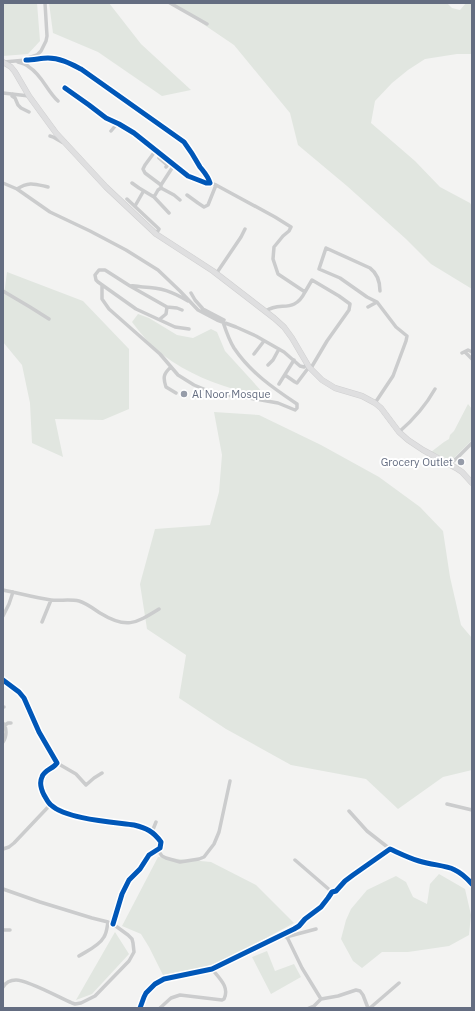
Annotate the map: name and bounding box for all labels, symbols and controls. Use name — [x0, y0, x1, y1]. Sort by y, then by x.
place label: Al Noor Mosque — [192, 387, 271, 401]
marker: Al Noor Mosque — [179, 389, 189, 399]
place label: Grocery Outlet — [381, 455, 453, 469]
marker: Grocery Outlet — [456, 457, 466, 467]

